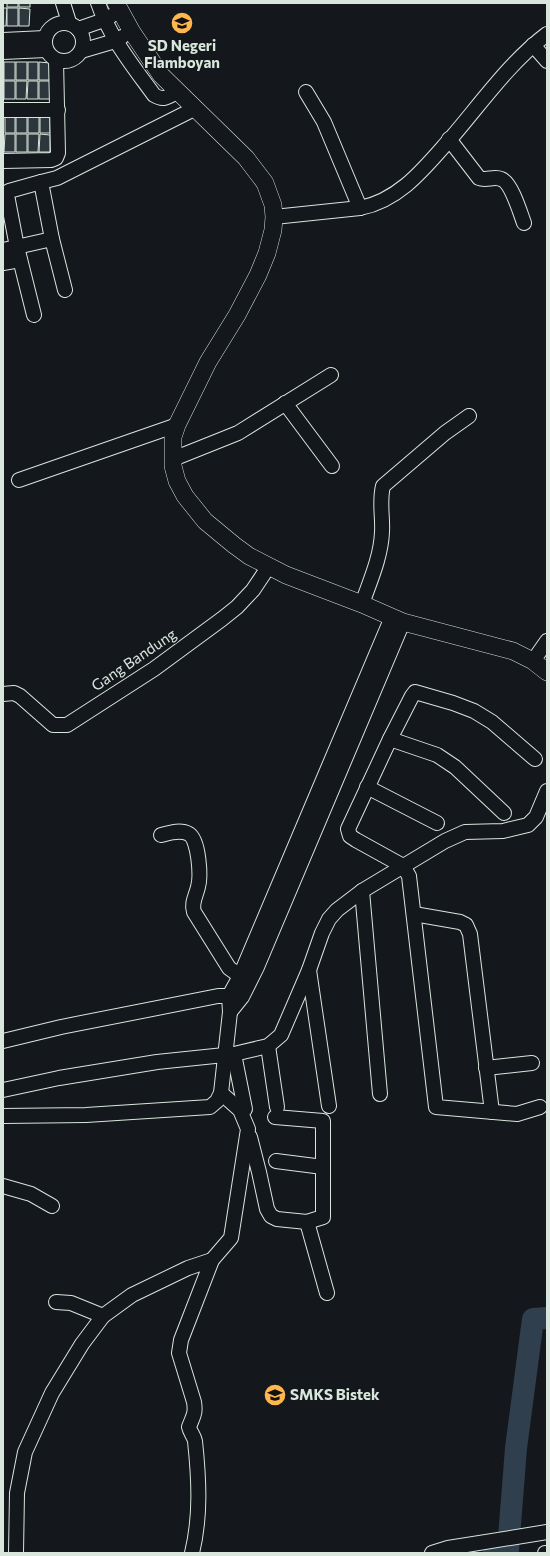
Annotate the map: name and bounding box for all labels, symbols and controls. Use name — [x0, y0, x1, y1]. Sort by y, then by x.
school or university icon: SD Negeri Flamboyan — [169, 10, 195, 36]
place label: SD Negeri Flamboyan — [144, 36, 220, 71]
street label: Gang Bandung — [88, 624, 179, 694]
school or university icon: SMKS Bistek — [262, 1382, 288, 1408]
place label: SMKS Bistek — [290, 1385, 380, 1403]

